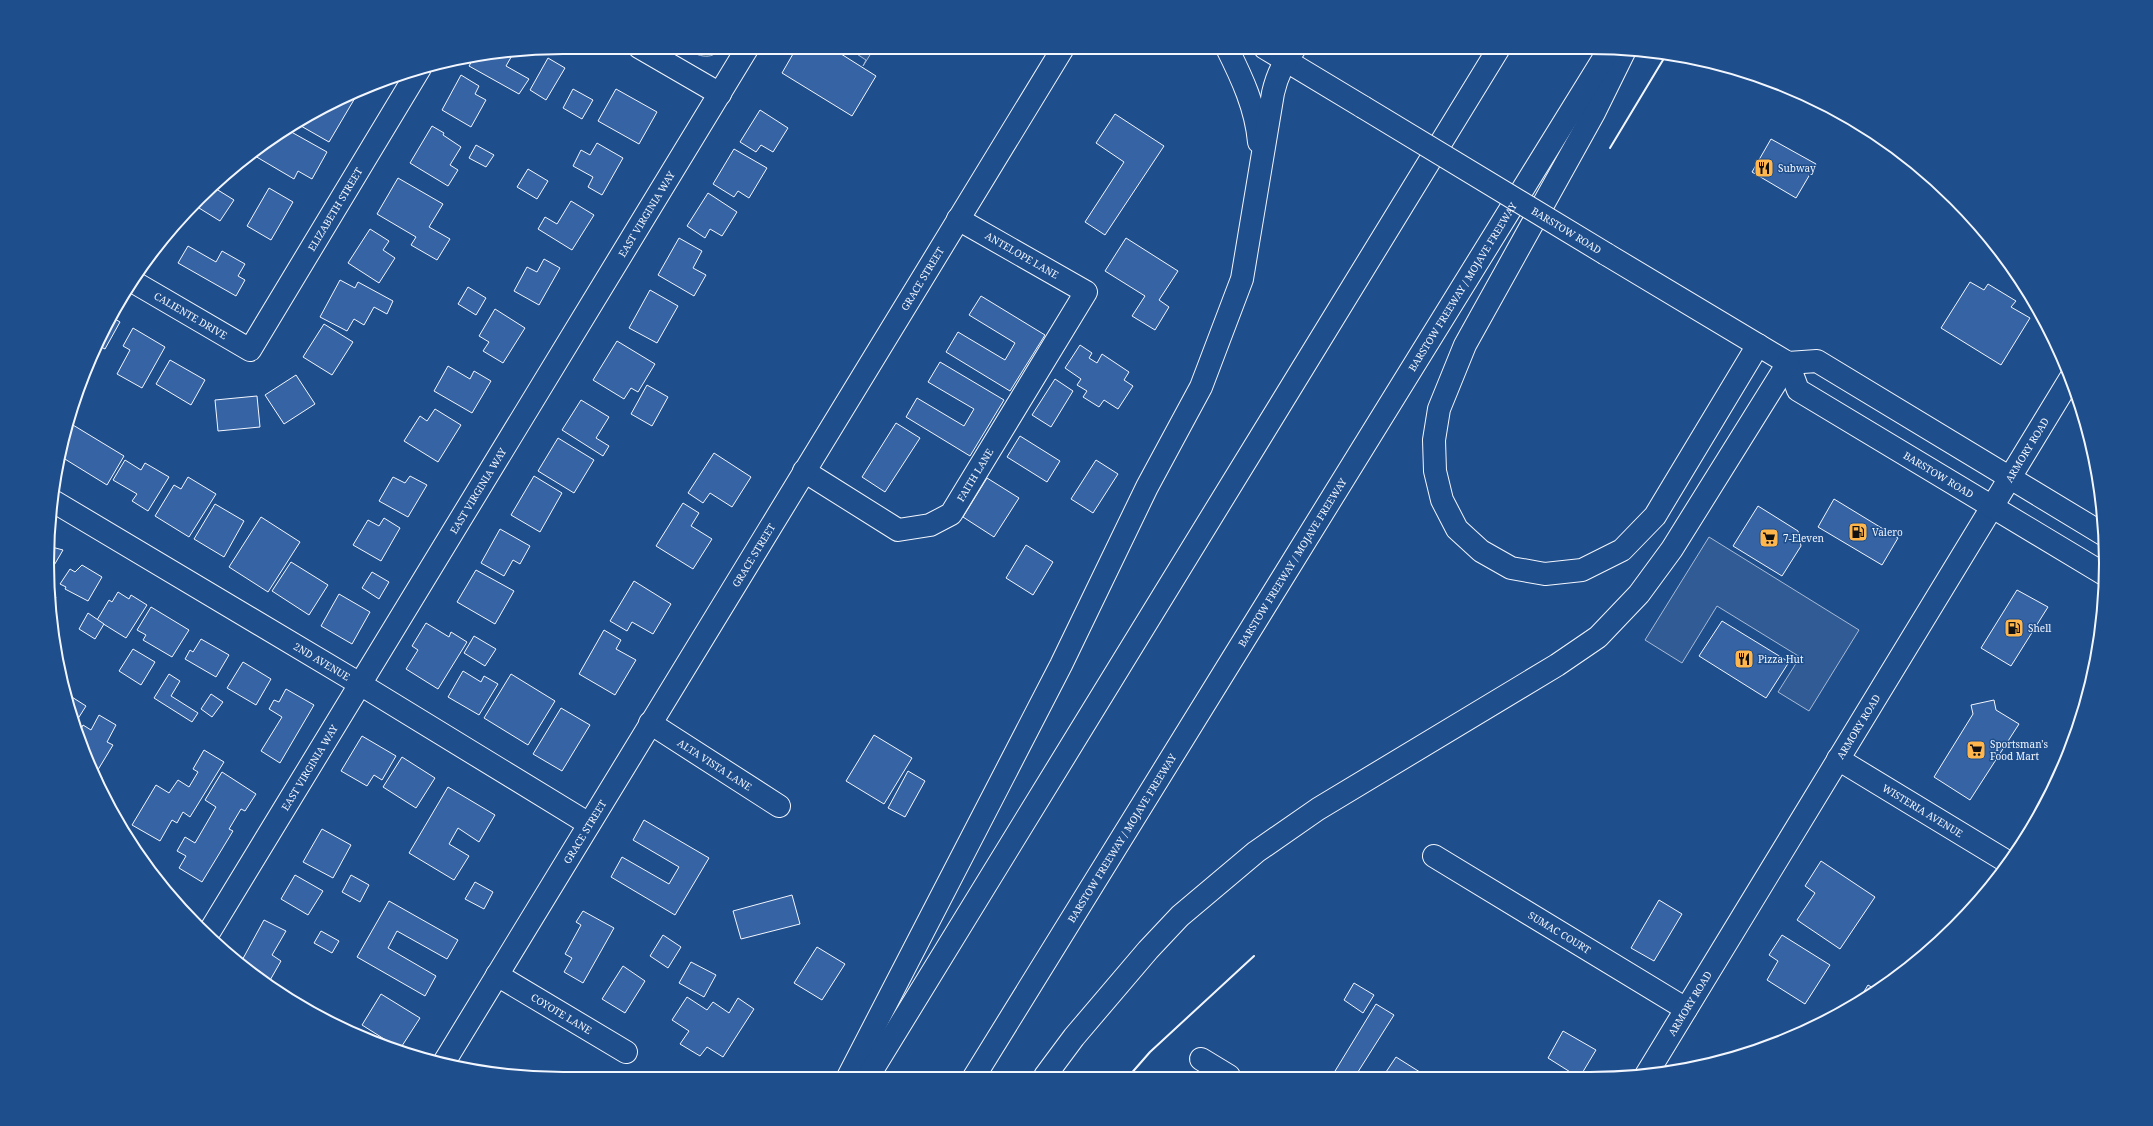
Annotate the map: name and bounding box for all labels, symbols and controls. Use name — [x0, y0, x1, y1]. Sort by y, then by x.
restaurant icon: Subway — [1753, 157, 1775, 179]
place label: Subway — [1778, 161, 1816, 175]
street label: ELIZABETH STREET — [304, 165, 365, 254]
street label: EAST VIRGINIA WAY — [615, 168, 678, 260]
street label: BARSTOW FREEWAY / MOJAVE FREEWAY — [1405, 199, 1520, 374]
street label: BARSTOW ROAD — [1529, 204, 1604, 257]
street label: ANTELOPE LANE — [983, 228, 1061, 282]
street label: GRACE STREET — [897, 244, 947, 313]
street label: CALIENTE DRIVE — [152, 288, 230, 342]
street label: ARMORY ROAD — [2002, 415, 2052, 485]
street label: EAST VIRGINIA WAY — [446, 444, 510, 536]
street label: FAITH LANE — [953, 446, 996, 504]
street label: BARSTOW ROAD — [1901, 448, 1976, 501]
street label: BARSTOW FREEWAY / MOJAVE FREEWAY — [1235, 475, 1350, 649]
street label: GRACE STREET — [729, 521, 778, 590]
fuel station icon: Valero — [1847, 521, 1869, 543]
place label: Valero — [1872, 525, 1903, 539]
supermarket icon: 7-Eleven — [1758, 527, 1780, 549]
place label: 7-Eleven — [1783, 531, 1825, 545]
fuel station icon: Shell — [2003, 617, 2025, 639]
place label: Shell — [2028, 621, 2051, 635]
street label: 2ND AVENUE — [291, 639, 353, 684]
restaurant icon: Pizza Hut — [1733, 648, 1755, 670]
place label: Pizza Hut — [1758, 652, 1804, 666]
street label: ARMORY ROAD — [1833, 692, 1883, 762]
street label: EAST VIRGINIA WAY — [278, 721, 341, 813]
street label: ALTA VISTA LANE — [675, 736, 755, 794]
place label: Sportsman's Food Mart — [1990, 737, 2048, 763]
supermarket icon: Sportsman's Food Mart — [1965, 739, 1987, 761]
street label: BARSTOW FREEWAY / MOJAVE FREEWAY — [1064, 750, 1180, 925]
street label: WISTERIA AVENUE — [1880, 781, 1966, 840]
street label: GRACE STREET — [560, 797, 609, 866]
street label: SUMAC COURT — [1526, 908, 1594, 957]
street label: ARMORY ROAD — [1665, 968, 1715, 1038]
street label: COYOTE LANE — [528, 990, 594, 1037]

